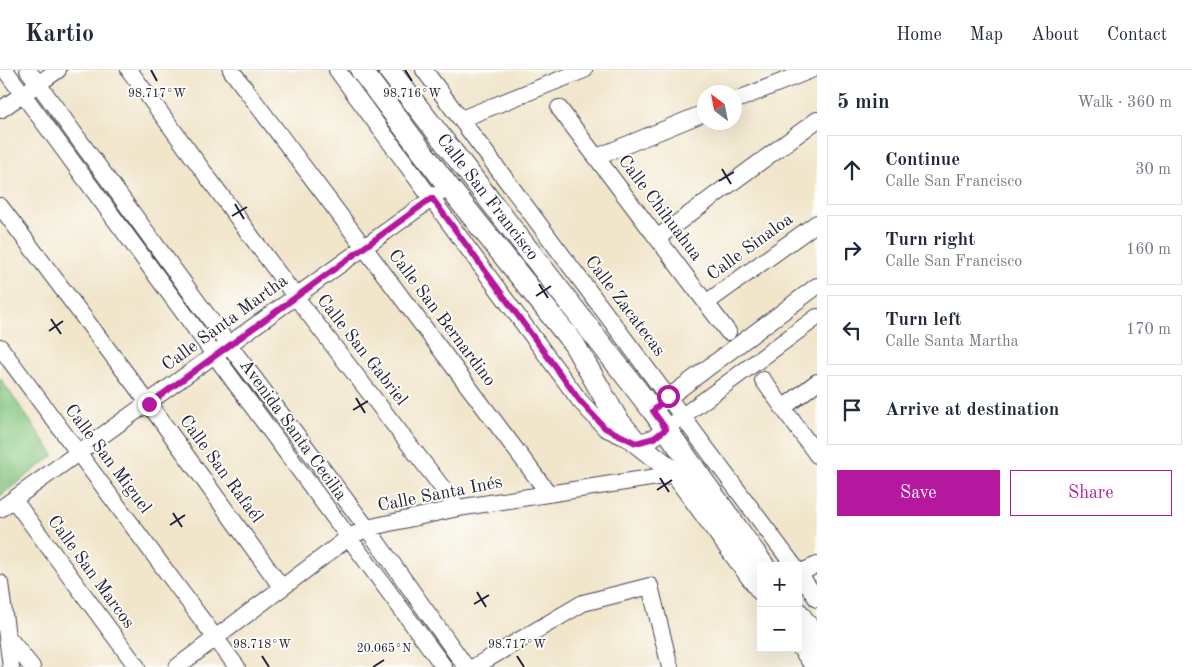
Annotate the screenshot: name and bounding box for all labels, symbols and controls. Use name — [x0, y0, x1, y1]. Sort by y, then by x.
text: Kartio — [25, 23, 94, 47]
text: Home — [896, 26, 942, 44]
text: Map — [970, 26, 1003, 44]
text: About — [1031, 26, 1079, 44]
text: Contact — [1107, 26, 1167, 44]
north arrow — [697, 85, 742, 130]
text: 98.717°W — [128, 88, 186, 100]
text: 98.716°W — [383, 88, 441, 100]
text: 5 min — [837, 92, 890, 113]
text: Walk · 360 m — [1077, 95, 1172, 111]
street label: Calle San Francisco — [433, 131, 542, 264]
text: Continue — [885, 151, 960, 170]
street label: Calle Chihuahua — [615, 152, 706, 264]
icon: ahead — [838, 156, 866, 184]
text: 30 m — [1135, 162, 1171, 178]
text: Calle San Francisco — [885, 174, 1022, 190]
street label: Calle Sinaloa — [704, 210, 796, 284]
text: Turn right — [885, 231, 975, 250]
icon: right — [838, 236, 866, 264]
text: 160 m — [1126, 242, 1171, 258]
street label: Calle San Bernardino — [385, 246, 499, 390]
street label: Calle Zacatecas — [582, 252, 669, 360]
text: Calle San Francisco — [885, 254, 1022, 270]
street label: Calle Santa Martha — [159, 271, 291, 374]
street label: Calle San Gabriel — [313, 291, 411, 409]
text: Turn left — [885, 311, 962, 330]
icon: left — [838, 316, 866, 344]
text: 170 m — [1126, 322, 1171, 338]
text: Calle Santa Martha — [885, 334, 1019, 350]
street label: Avenida Santa Cecilia — [236, 356, 350, 504]
route start — [657, 385, 680, 408]
route end — [138, 393, 161, 416]
icon: arrive — [838, 396, 866, 424]
street label: Calle San Miguel — [61, 401, 155, 517]
text: Arrive at destination — [885, 401, 1059, 420]
street label: Calle San Rafaél — [176, 412, 266, 526]
button: Save — [837, 470, 1000, 516]
button: Share — [1010, 470, 1172, 516]
street label: Calle Santa Inés — [376, 473, 504, 515]
street label: Calle San Marcos — [44, 512, 138, 632]
map controls — [757, 562, 802, 652]
button: + — [757, 562, 802, 607]
button: − — [757, 607, 802, 652]
text: 98.718°W — [233, 639, 291, 651]
text: 98.717°W — [488, 639, 546, 651]
text: 20.065°N — [357, 642, 411, 655]

